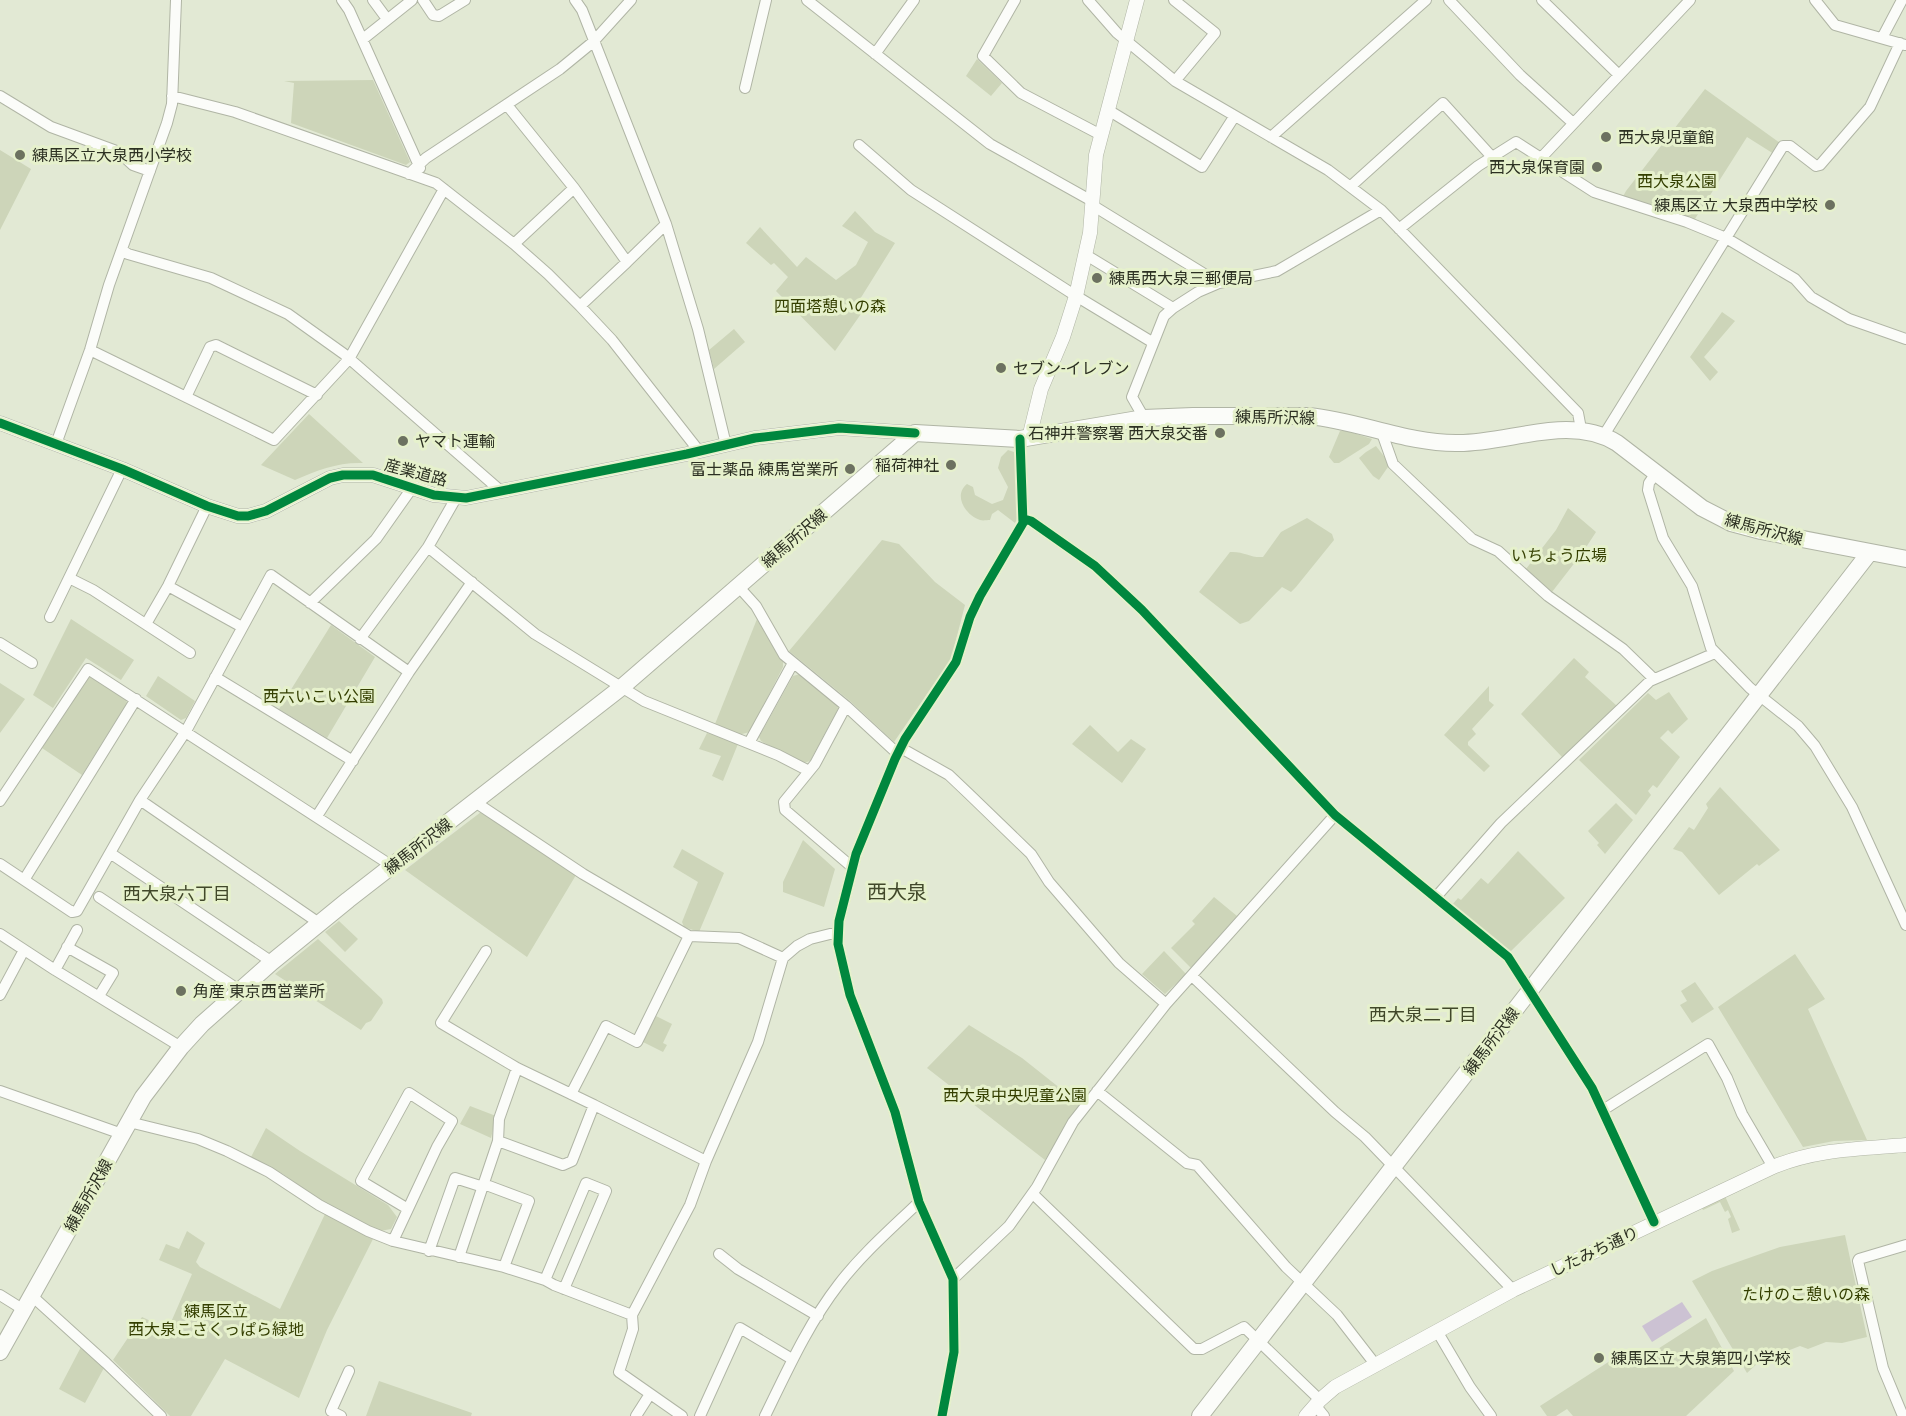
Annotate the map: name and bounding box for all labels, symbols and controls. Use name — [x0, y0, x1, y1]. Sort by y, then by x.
place label: 西大泉児童館 — [1618, 128, 1714, 146]
marker: 西大泉児童館 — [1599, 130, 1613, 144]
place label: 練馬区立大泉西小学校 — [32, 146, 192, 164]
marker: 練馬区立大泉西小学校 — [13, 148, 27, 162]
place label: 西大泉保育園 — [1489, 158, 1585, 176]
marker: 西大泉保育園 — [1590, 160, 1604, 174]
park label: 西大泉公園 — [1637, 172, 1717, 190]
place label: 練馬区立 大泉西中学校 — [1654, 196, 1818, 214]
marker: 練馬区立 大泉西中学校 — [1823, 198, 1837, 212]
place label: 練馬西大泉三郵便局 — [1109, 269, 1253, 287]
marker: 練馬西大泉三郵便局 — [1090, 271, 1104, 285]
park label: 四面塔憩いの森 — [774, 297, 886, 315]
place label: セブン-イレブン — [1013, 359, 1130, 377]
marker: セブン-イレブン — [994, 361, 1008, 375]
street label: 練馬所沢線 — [1235, 407, 1315, 427]
place label: 石神井警察署 西大泉交番 — [1028, 424, 1208, 442]
marker: 石神井警察署 西大泉交番 — [1213, 426, 1227, 440]
place label: ヤマト運輸 — [415, 432, 495, 450]
marker: ヤマト運輸 — [396, 434, 410, 448]
street label: 産業道路 — [383, 455, 449, 489]
place label: 稲荷神社 — [875, 456, 939, 474]
marker: 稲荷神社 — [944, 458, 958, 472]
place label: 富士薬品 練馬営業所 — [690, 460, 838, 478]
marker: 富士薬品 練馬営業所 — [843, 462, 857, 476]
street label: 練馬所沢線 — [758, 505, 830, 571]
street label: 練馬所沢線 — [1723, 510, 1805, 548]
park label: いちょう広場 — [1511, 546, 1607, 564]
park label: 西六いこい公園 — [263, 687, 375, 705]
street label: 練馬所沢線 — [381, 814, 455, 878]
district label: 西大泉 — [867, 880, 927, 903]
district label: 西大泉六丁目 — [123, 883, 231, 903]
place label: 角産 東京西営業所 — [193, 982, 325, 1000]
marker: 角産 東京西営業所 — [174, 984, 188, 998]
district label: 西大泉二丁目 — [1369, 1004, 1477, 1024]
street label: 練馬所沢線 — [1460, 1004, 1522, 1078]
park label: 西大泉中央児童公園 — [943, 1086, 1087, 1104]
street label: 練馬所沢線 — [61, 1156, 115, 1234]
street label: したみち通り — [1547, 1223, 1641, 1279]
park label: たけのこ憩いの森 — [1742, 1285, 1870, 1303]
park label: 練馬区立 西大泉こさくっぱら緑地 — [128, 1302, 304, 1338]
place label: 練馬区立 大泉第四小学校 — [1611, 1349, 1791, 1367]
marker: 練馬区立 大泉第四小学校 — [1592, 1351, 1606, 1365]

